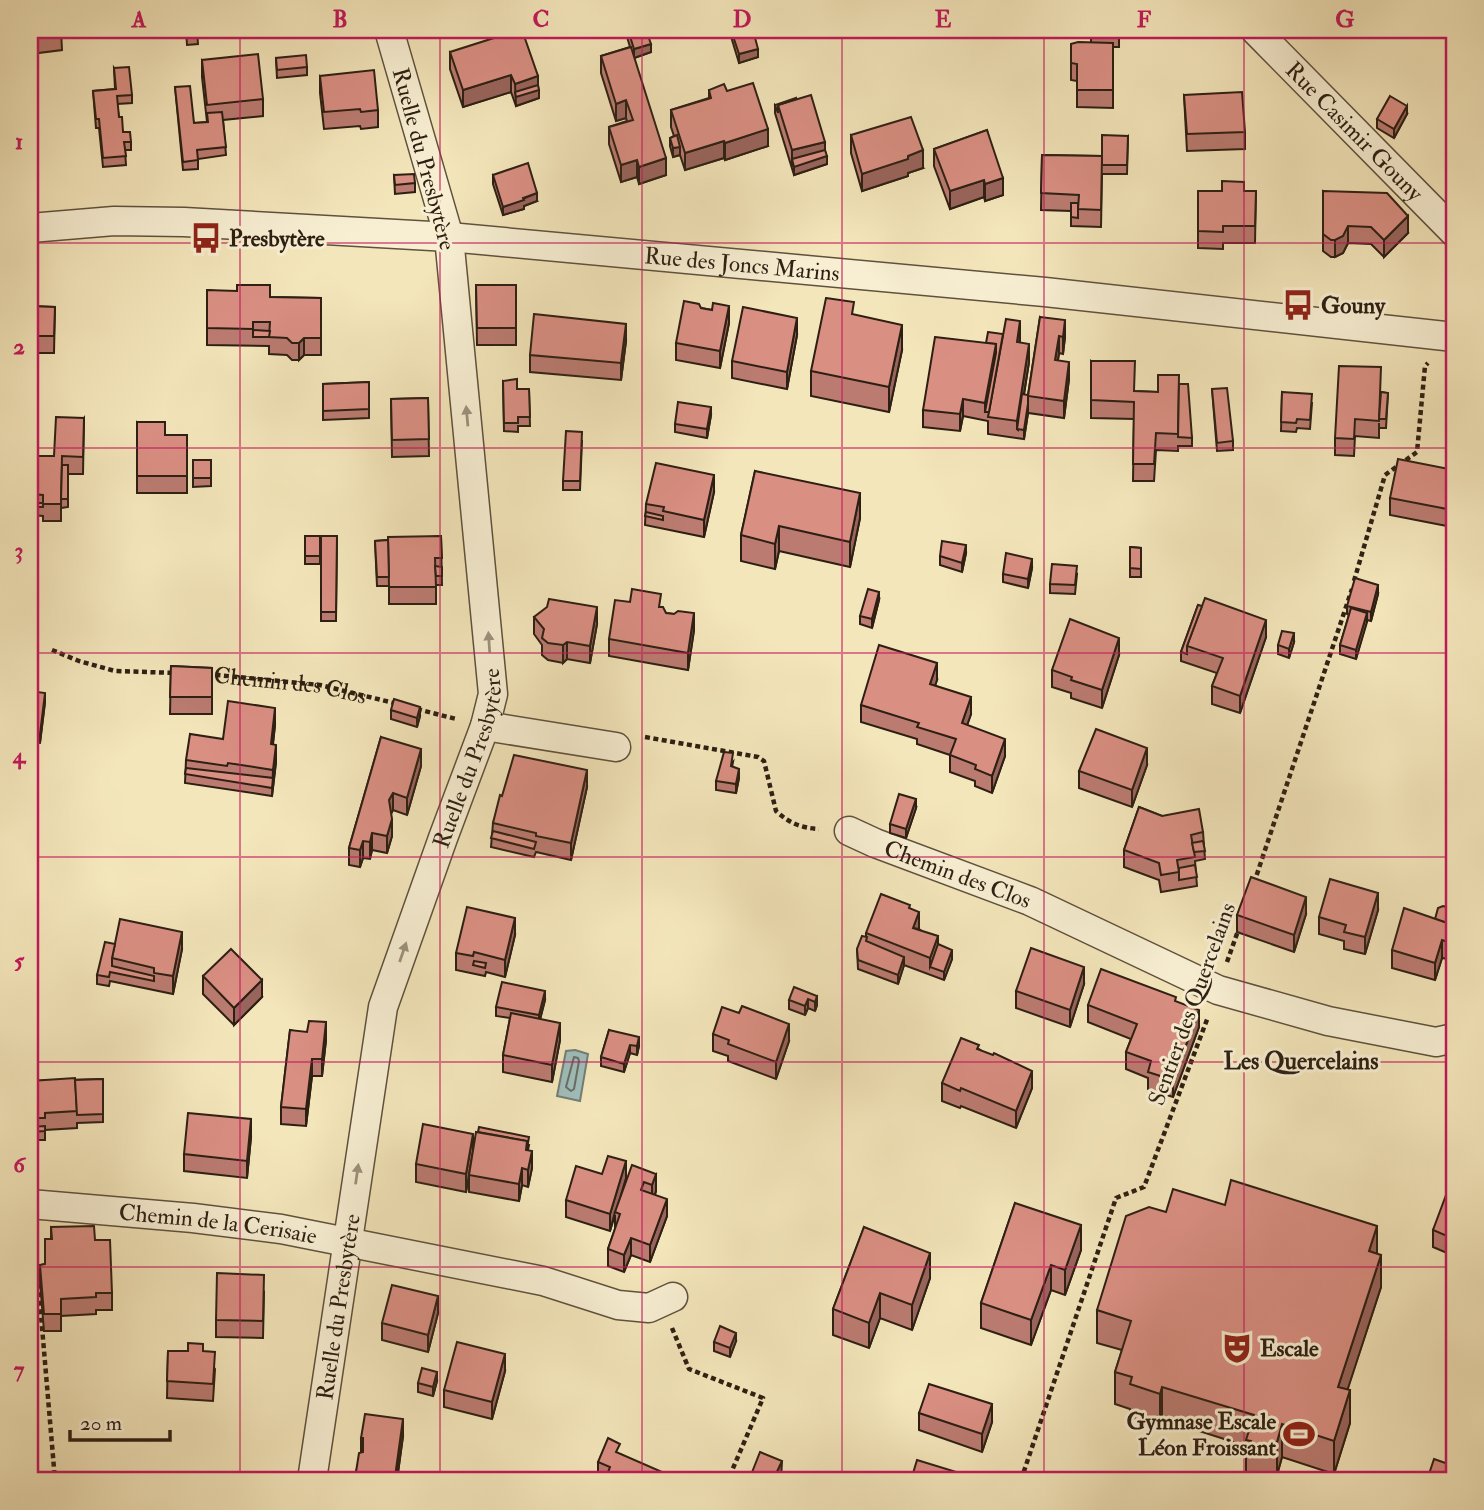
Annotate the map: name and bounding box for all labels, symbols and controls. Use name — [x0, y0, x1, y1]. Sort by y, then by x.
text: A — [131, 5, 147, 34]
text: B — [332, 5, 348, 34]
text: C — [533, 5, 549, 34]
text: D — [733, 5, 751, 34]
text: E — [935, 5, 952, 34]
text: F — [1137, 5, 1152, 34]
text: G — [1335, 5, 1355, 34]
street label: Rue Casimir Gouny — [1280, 55, 1430, 208]
street label: Ruelle du Presbytère — [386, 65, 462, 254]
text: 1 — [15, 127, 23, 156]
bus stop icon: Presbytère — [189, 221, 223, 255]
place label: Presbytère — [229, 224, 325, 254]
street label: Rue des Joncs Marins — [643, 241, 841, 288]
bus stop icon: Gouny — [1281, 288, 1315, 322]
place label: Gouny — [1321, 291, 1386, 321]
text: 2 — [13, 332, 25, 361]
one-way arrow — [461, 405, 472, 427]
text: 3 — [15, 536, 23, 565]
one-way arrow — [483, 631, 494, 653]
street label: Chemin des Clos — [212, 660, 370, 710]
street label: Ruelle du Presbytère — [426, 667, 508, 852]
text: 4 — [12, 741, 27, 770]
street label: Chemin des Clos — [880, 833, 1035, 915]
street label: Sentier des Quercelains — [1142, 898, 1242, 1109]
one-way arrow — [398, 942, 409, 963]
text: 5 — [14, 946, 25, 975]
district label: Les Quercelains — [1224, 1046, 1378, 1077]
text: 6 — [13, 1150, 27, 1179]
one-way arrow — [352, 1163, 363, 1185]
street label: Chemin de la Cerisaie — [118, 1197, 320, 1250]
street label: Ruelle du Presbytère — [310, 1212, 366, 1402]
theatre icon: Escale — [1220, 1331, 1254, 1365]
place label: Escale — [1260, 1334, 1319, 1363]
text: 7 — [14, 1355, 25, 1384]
scale bar — [70, 1398, 170, 1442]
place label: Gymnase Escale Léon Froissant — [1126, 1407, 1277, 1462]
text: 20 m — [80, 1410, 122, 1437]
sports icon: Gymnase Escale Léon Froissant — [1282, 1417, 1316, 1451]

